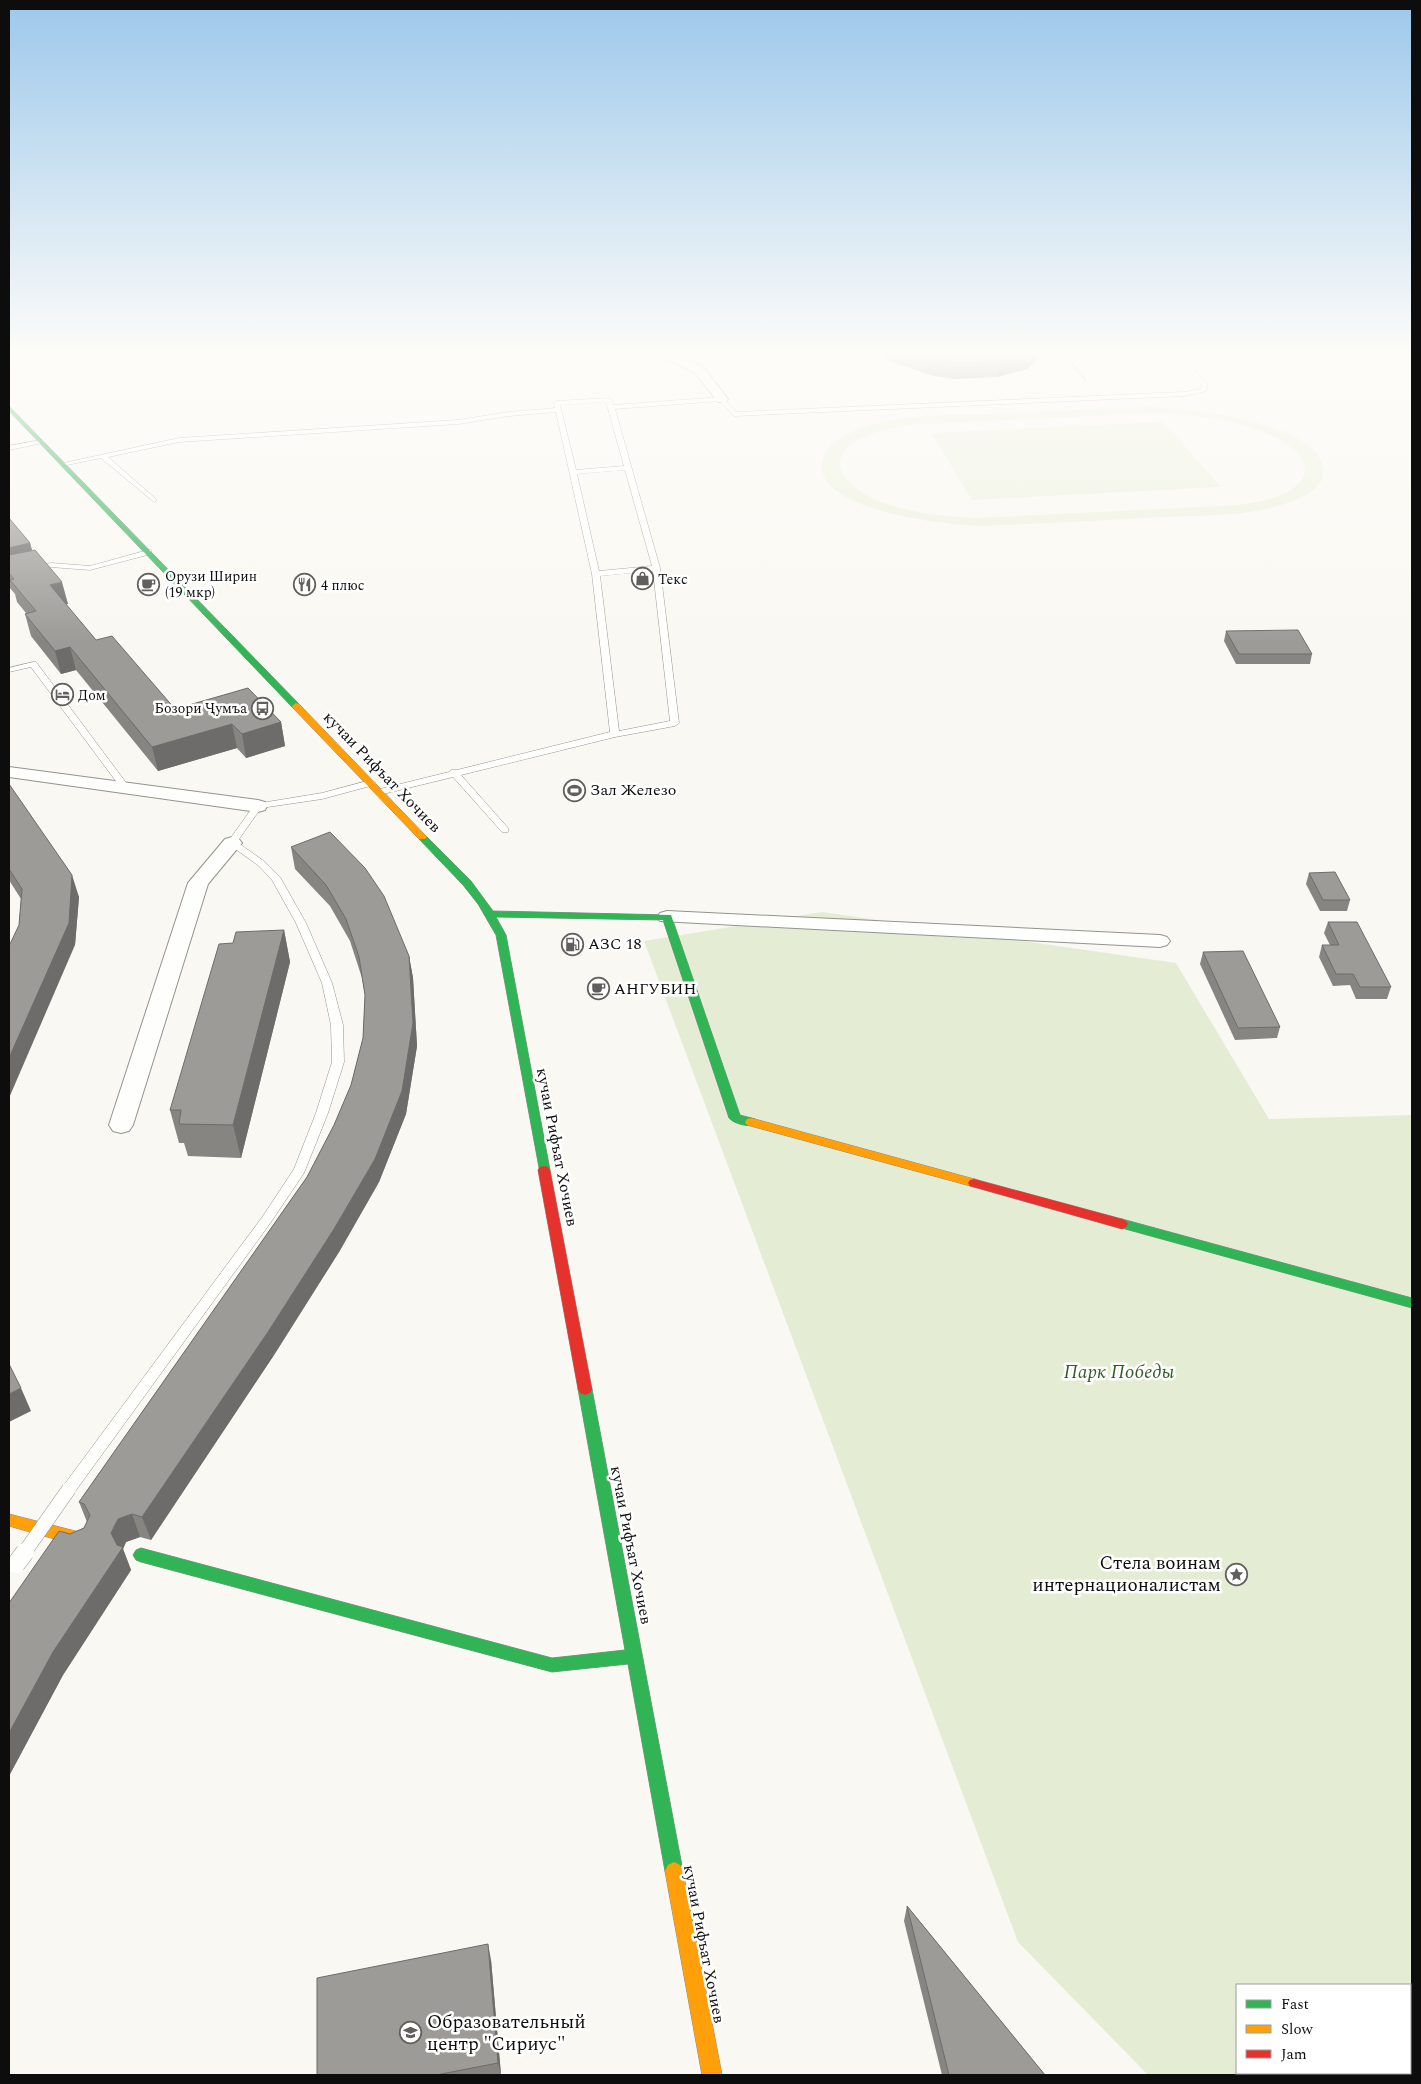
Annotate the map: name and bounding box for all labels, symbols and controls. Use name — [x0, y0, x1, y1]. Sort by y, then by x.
place label: Орузи Ширин (19 мкр) — [165, 566, 257, 603]
shop icon: Текс — [630, 567, 654, 591]
place label: Текс — [658, 569, 688, 590]
cafe icon: Орузи Ширин (19 мкр) — [137, 572, 161, 596]
restaurant icon: 4 плюс — [293, 573, 317, 597]
place label: 4 плюс — [321, 575, 365, 596]
hotel icon: Дом — [50, 683, 74, 707]
place label: Дом — [78, 685, 106, 706]
bus stop icon: Бозори Ҷумъа — [251, 696, 275, 720]
place label: Бозори Ҷумъа — [155, 698, 247, 719]
street label: кучаи Рифъат Хочиев — [318, 706, 446, 838]
sports icon: Зал Железо — [562, 778, 586, 802]
place label: Зал Железо — [590, 778, 676, 802]
fuel station icon: АЗС 18 — [560, 932, 584, 956]
place label: АЗС 18 — [588, 932, 642, 956]
cafe icon: АНГУБИН — [586, 977, 610, 1001]
place label: АНГУБИН — [614, 977, 696, 1001]
street label: кучаи Рифъат Хочиев — [530, 1066, 584, 1228]
park label: Парк Победы — [1064, 1358, 1175, 1387]
street label: кучаи Рифъат Хочиев — [604, 1464, 658, 1626]
place label: Стела воинам интернационалистам — [1032, 1549, 1221, 1600]
place icon: Стела воинам интернационалистам — [1225, 1562, 1249, 1586]
street label: кучаи Рифъат Хочиев — [677, 1863, 731, 2025]
legend — [1236, 1984, 1411, 2074]
text: Fast — [1281, 1993, 1309, 2016]
place label: Образовательный центр "Сириус" — [427, 2008, 586, 2059]
text: Slow — [1281, 2018, 1313, 2041]
school or university icon: Образовательный центр "Сириус" — [399, 2021, 423, 2045]
text: Jam — [1281, 2043, 1307, 2066]

